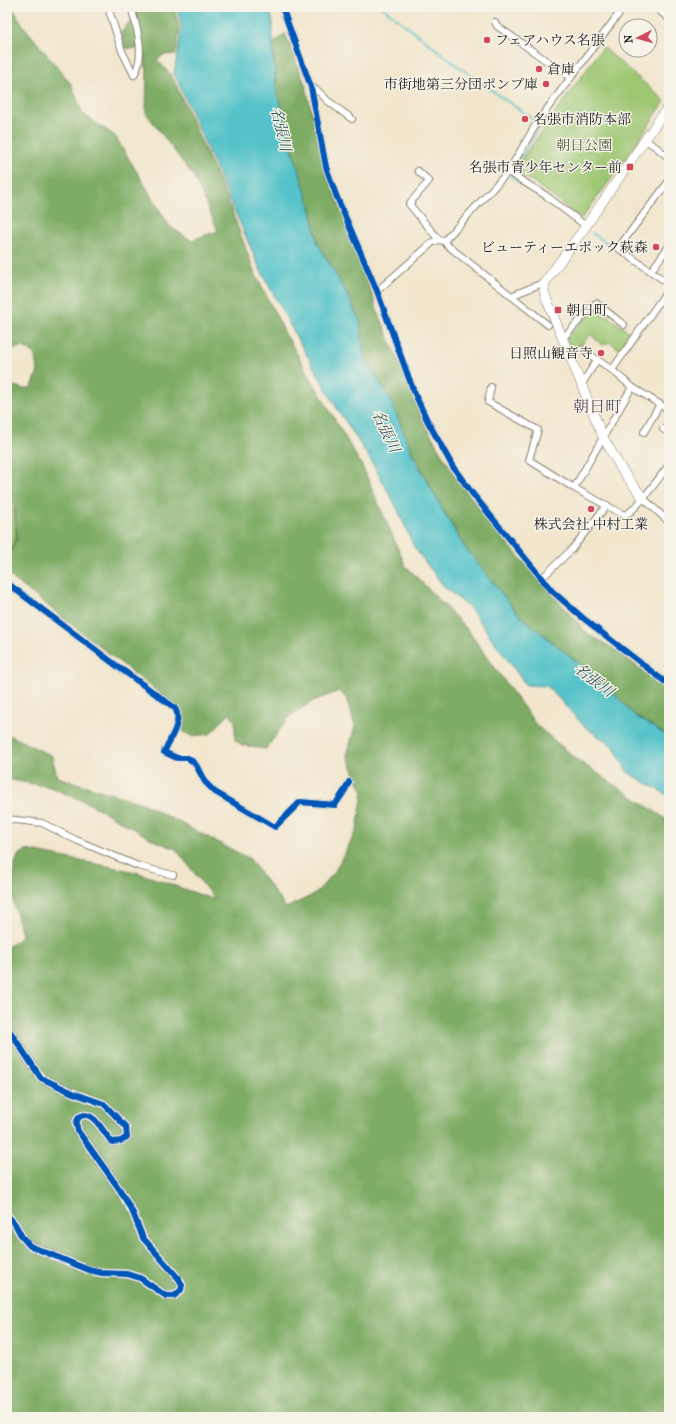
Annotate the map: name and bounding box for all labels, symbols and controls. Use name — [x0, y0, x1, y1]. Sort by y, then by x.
north arrow — [618, 18, 658, 58]
place label: フェアハウス名張 — [495, 32, 606, 49]
text: N — [622, 34, 635, 44]
marker: フェアハウス名張 — [482, 35, 492, 45]
place label: 倉庫 — [547, 61, 575, 78]
marker: 倉庫 — [534, 64, 544, 74]
place label: 市街地第三分団ポンプ庫 — [384, 76, 538, 93]
marker: 市街地第三分団ポンプ庫 — [541, 79, 551, 89]
water label: 名張川 — [267, 105, 295, 155]
place label: 名張市消防本部 — [533, 111, 631, 128]
marker: 名張市消防本部 — [520, 114, 530, 124]
park label: 朝日公園 — [556, 137, 612, 154]
place label: 名張市青少年センター前 — [469, 159, 622, 176]
marker: 名張市青少年センター前 — [625, 162, 635, 172]
place label: ビューティーエポック萩森 — [481, 239, 648, 256]
marker: ビューティーエポック萩森 — [651, 242, 661, 252]
place label: 朝日町 — [566, 302, 608, 319]
marker: 朝日町 — [553, 305, 563, 315]
place label: 日照山観音寺 — [509, 345, 593, 362]
marker: 日照山観音寺 — [596, 348, 606, 358]
district label: 朝日町 — [573, 397, 621, 416]
water label: 名張川 — [368, 407, 405, 457]
marker: 株式会社 中村工業 — [586, 504, 596, 514]
place label: 株式会社 中村工業 — [533, 516, 649, 533]
water label: 名張川 — [571, 659, 619, 702]

